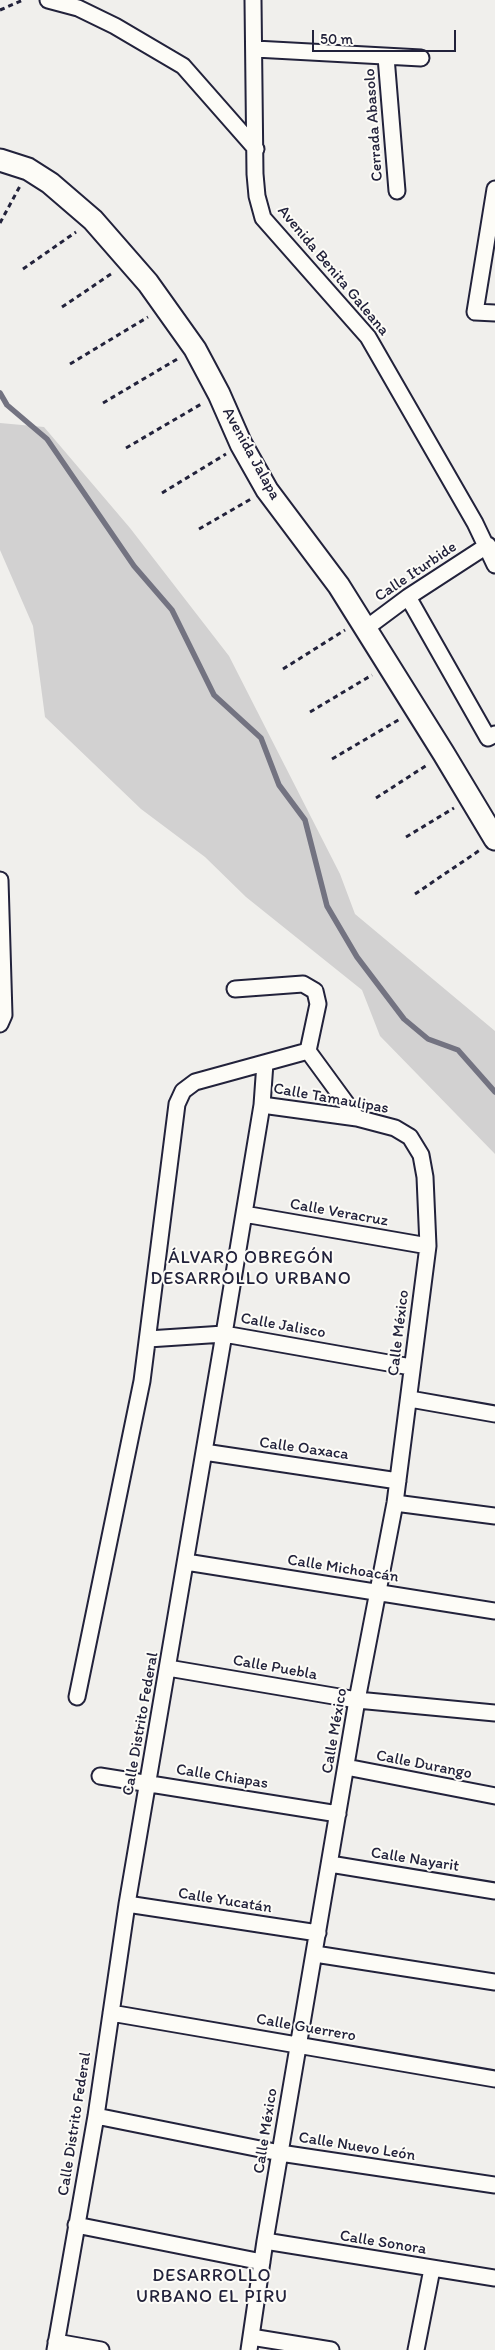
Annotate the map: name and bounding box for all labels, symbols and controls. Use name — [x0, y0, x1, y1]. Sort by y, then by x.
scale bar — [315, 20, 459, 52]
text: 50 m — [320, 30, 353, 48]
street label: Cerrada Abasolo — [360, 68, 388, 182]
street label: Avenida Benita Galeana — [273, 202, 393, 340]
street label: Avenida Jalapa — [218, 404, 284, 504]
street label: Calle Iturbide — [371, 538, 461, 606]
street label: Calle Tamaulipas — [272, 1079, 390, 1119]
street label: Calle Veracruz — [288, 1195, 390, 1231]
district label: ÁLVARO OBREGÓN DESARROLLO URBANO — [148, 1247, 354, 1290]
street label: Calle México — [384, 1289, 414, 1377]
street label: Calle Jalisco — [239, 1309, 327, 1343]
street label: Calle Oaxaca — [258, 1433, 350, 1465]
street label: Calle Michoacán — [286, 1551, 400, 1587]
street label: Calle Distrito Federal — [119, 1651, 163, 1797]
street label: Calle Puebla — [231, 1651, 319, 1685]
street label: Calle México — [318, 1687, 352, 1775]
street label: Calle Durango — [374, 1746, 474, 1784]
street label: Calle Chiapas — [175, 1760, 269, 1794]
street label: Calle Nayarit — [369, 1844, 461, 1876]
street label: Calle Yucatán — [177, 1884, 273, 1918]
street label: Calle Guerrero — [255, 2010, 357, 2046]
street label: Calle Distrito Federal — [54, 2051, 96, 2197]
street label: Calle México — [250, 2087, 282, 2175]
street label: Calle Nuevo León — [297, 2128, 417, 2166]
street label: Calle Sonora — [338, 2227, 428, 2259]
district label: DESARROLLO URBANO EL PIRU — [134, 2265, 290, 2308]

